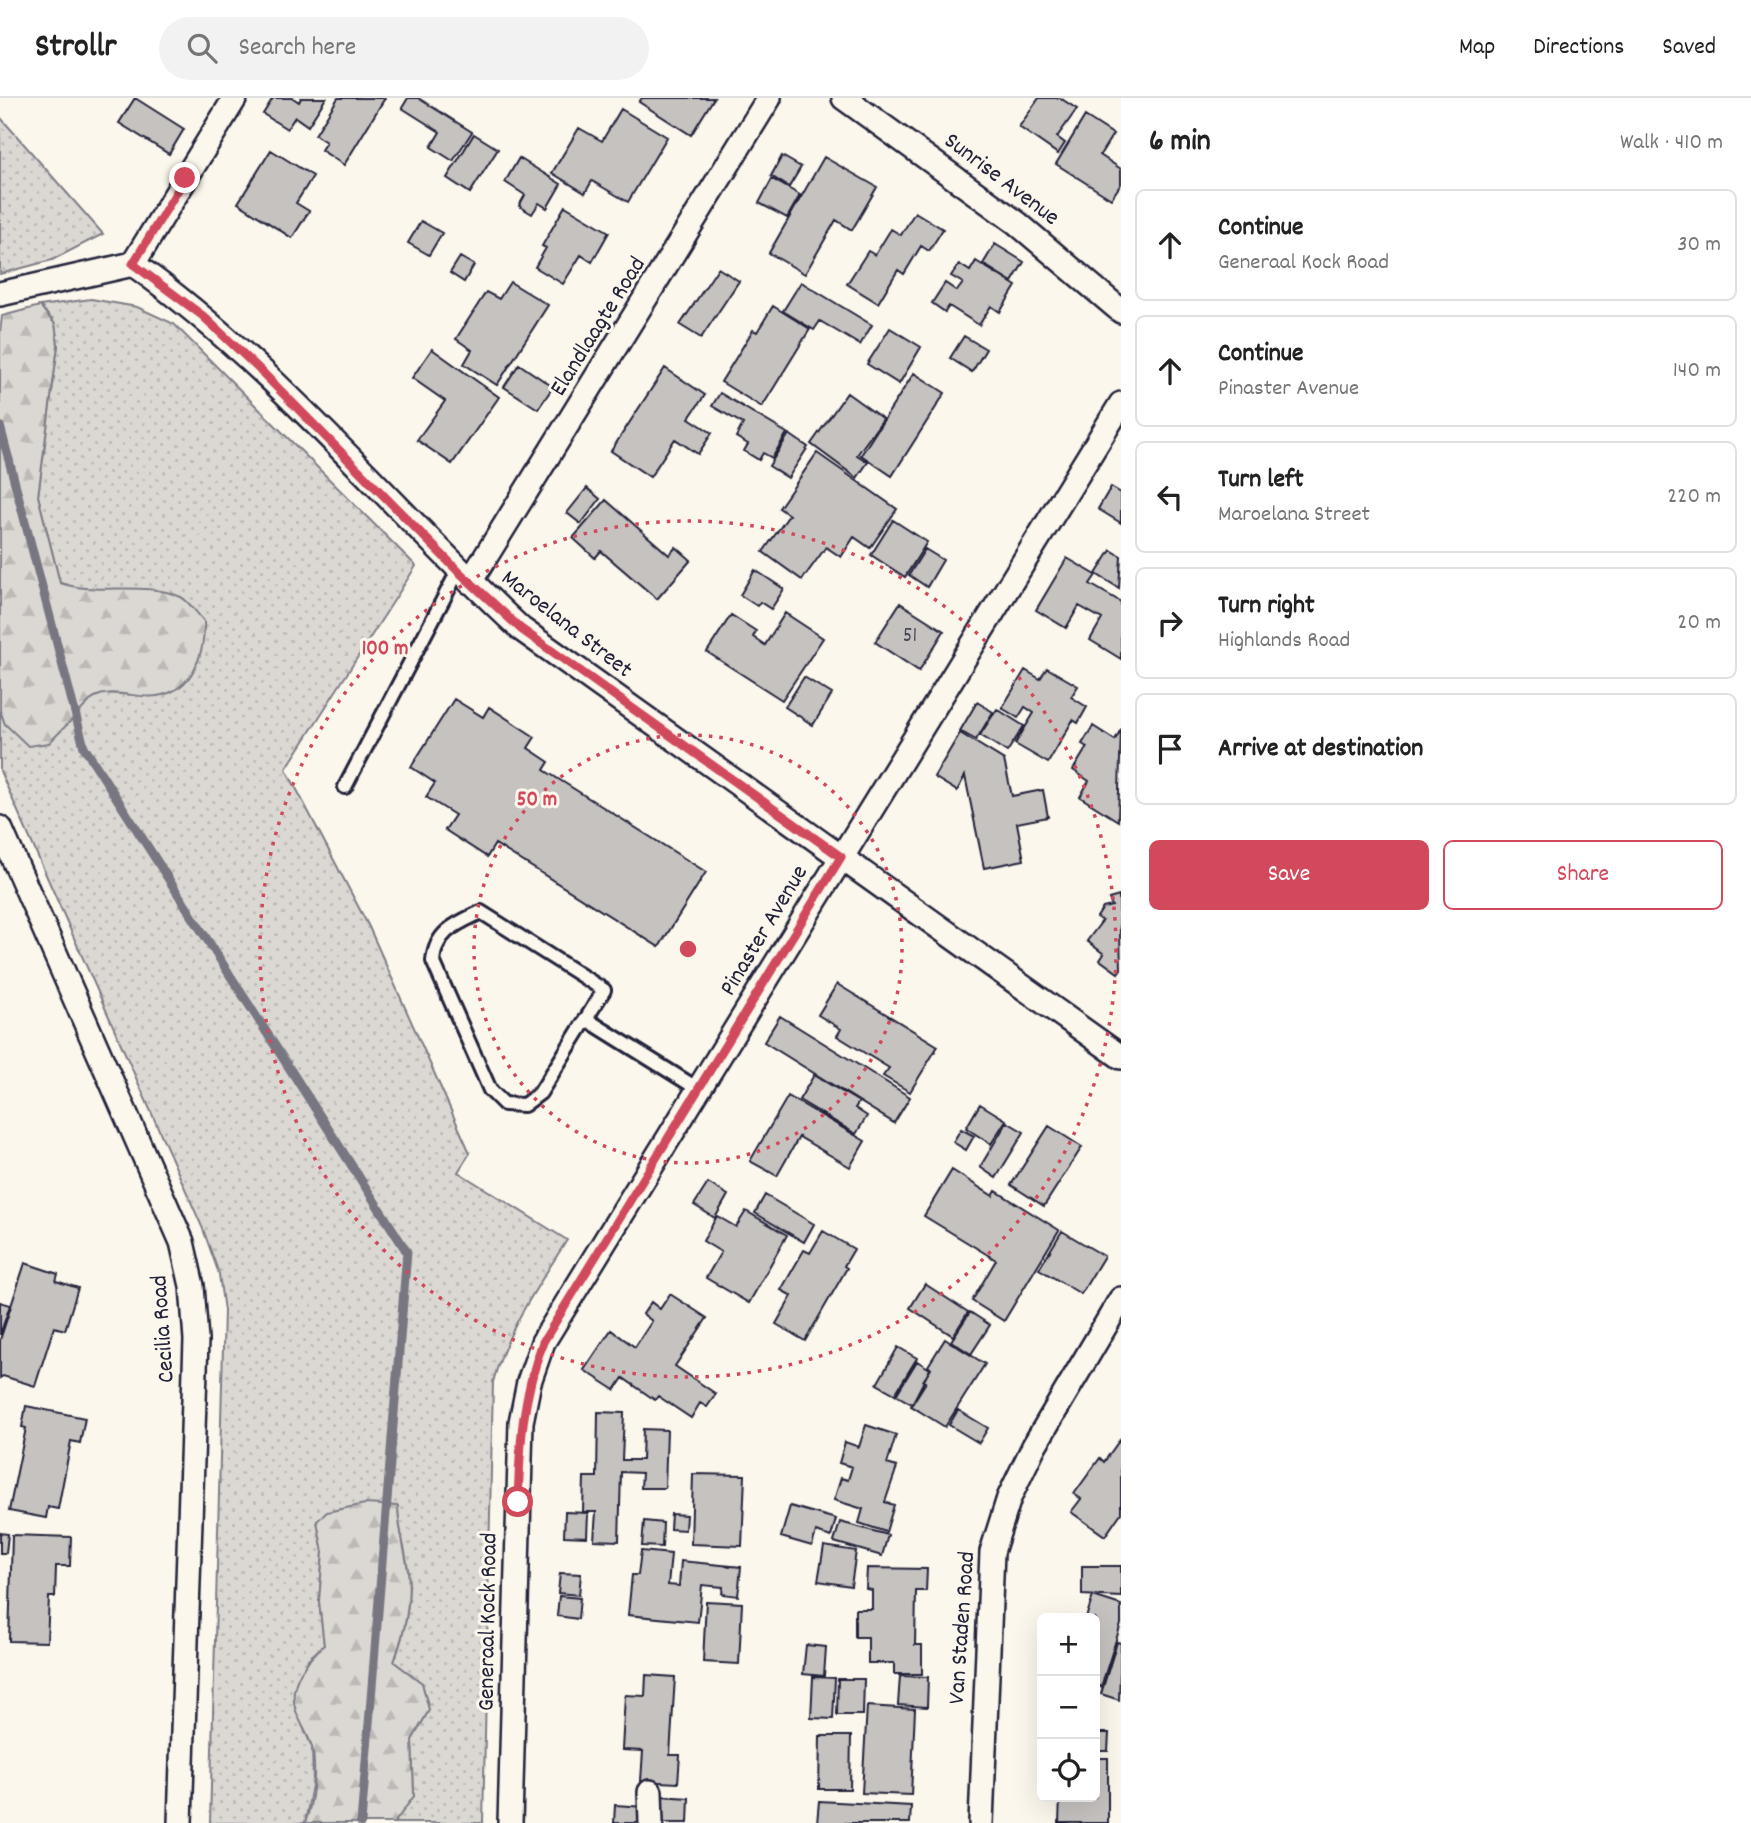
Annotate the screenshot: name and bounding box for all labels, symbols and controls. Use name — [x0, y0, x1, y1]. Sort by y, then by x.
search box — [159, 17, 649, 80]
text: Strollr — [35, 25, 117, 72]
icon: search — [183, 29, 221, 67]
text: Search here — [239, 30, 356, 67]
text: Map — [1459, 31, 1495, 65]
text: Directions — [1533, 31, 1624, 65]
text: Saved — [1662, 31, 1716, 65]
text: 6 min — [1149, 122, 1211, 165]
street label: Sunrise Avenue — [936, 125, 1066, 235]
text: Walk · 410 m — [1620, 127, 1723, 160]
route end — [169, 162, 200, 193]
text: Continue — [1218, 210, 1303, 247]
icon: ahead — [1151, 226, 1189, 264]
text: 30 m — [1677, 229, 1721, 262]
text: Generaal Kock Road — [1218, 247, 1389, 280]
street label: Elandlaagte Road — [543, 251, 655, 403]
text: Continue — [1218, 336, 1303, 373]
icon: ahead — [1151, 352, 1189, 390]
text: 140 m — [1673, 355, 1721, 388]
text: Pinaster Avenue — [1218, 373, 1359, 406]
text: Turn left — [1218, 462, 1304, 499]
icon: left — [1151, 478, 1189, 516]
text: 220 m — [1667, 481, 1721, 514]
text: Maroelana Street — [1218, 499, 1370, 532]
street label: Maroelana Street — [493, 563, 639, 687]
text: Turn right — [1218, 588, 1315, 625]
icon: right — [1151, 604, 1189, 642]
text: 20 m — [1677, 607, 1721, 640]
house number: 51 — [903, 622, 917, 652]
text: Highlands Road — [1218, 625, 1350, 658]
text: 100 m — [362, 635, 408, 665]
icon: arrive — [1151, 730, 1189, 768]
text: Arrive at destination — [1218, 731, 1423, 768]
text: 50 m — [517, 786, 557, 816]
button: Save — [1149, 840, 1429, 910]
button: Share — [1443, 840, 1723, 910]
street label: Pinaster Avenue — [713, 859, 817, 1003]
centre of rings — [676, 937, 700, 961]
street label: Cecilia Road — [143, 1274, 185, 1384]
route start — [502, 1486, 533, 1517]
street label: Generaal Kock Road — [470, 1532, 508, 1712]
street label: Van Staden Road — [941, 1550, 985, 1706]
map controls — [1037, 1613, 1100, 1802]
button: + — [1037, 1613, 1100, 1676]
button: − — [1037, 1676, 1100, 1739]
button: locate — [1037, 1739, 1100, 1802]

